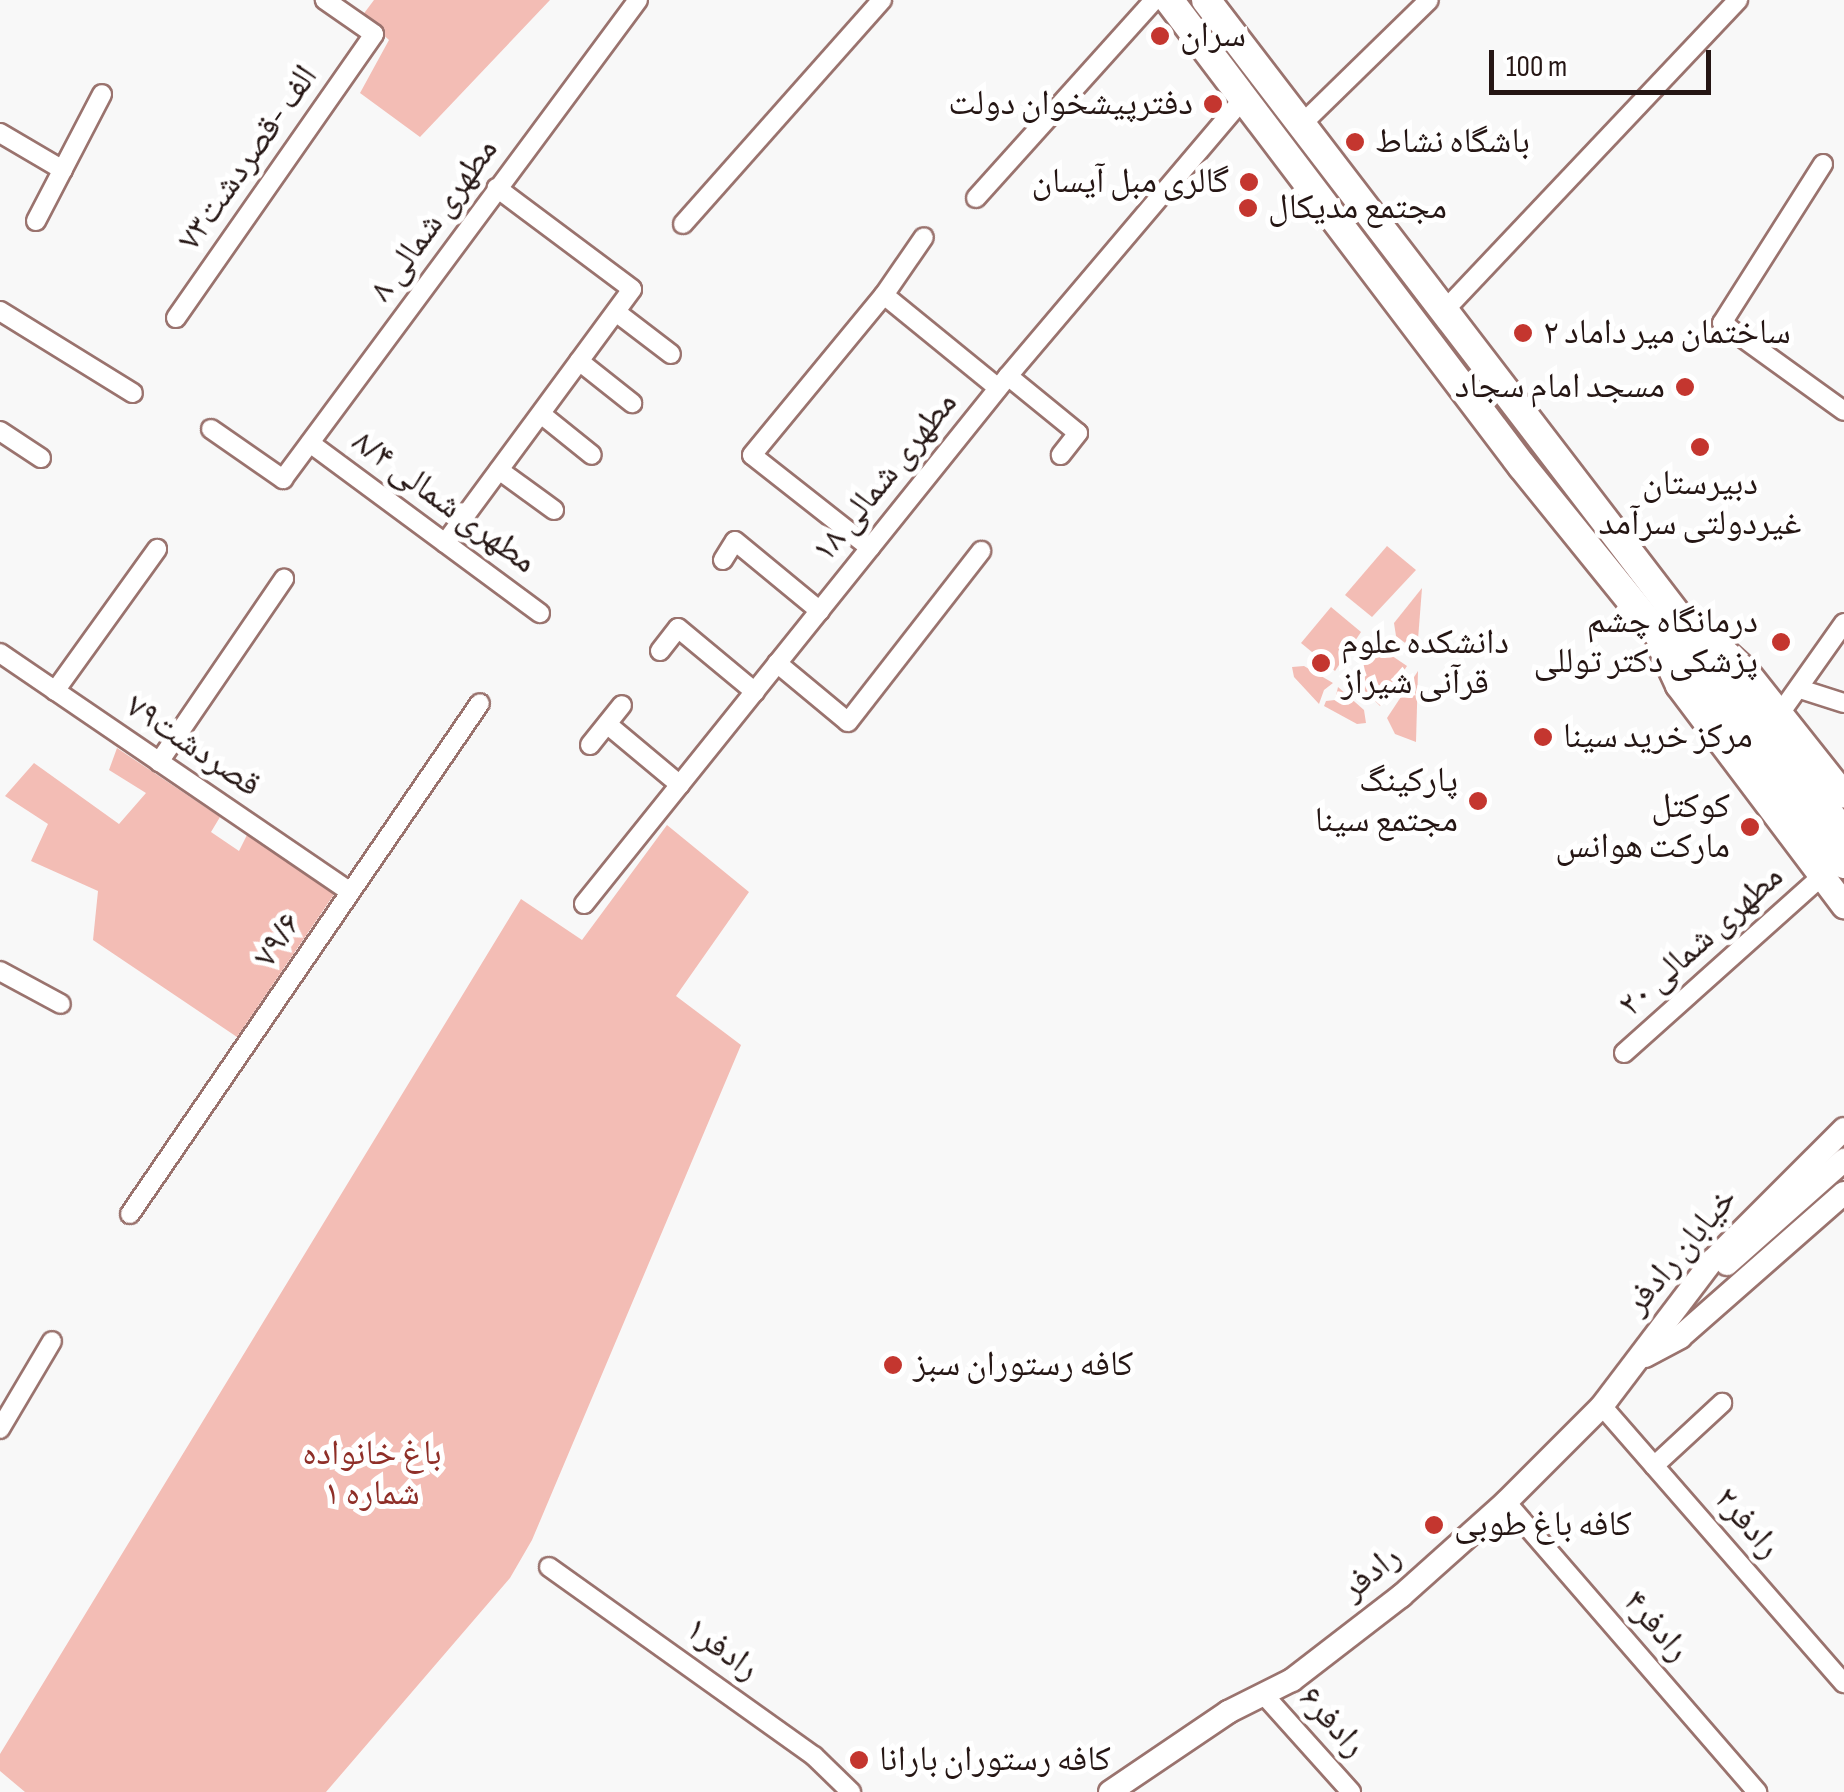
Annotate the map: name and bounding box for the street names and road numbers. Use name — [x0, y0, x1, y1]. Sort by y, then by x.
street label: الف -قصردشت۷۳ — [169, 57, 327, 259]
street label: ۸ مطهری شمالی — [361, 130, 507, 310]
street label: ۱۸ مطهری شمالی — [803, 383, 967, 571]
street label: ۸/۴ مطهری شمالی — [344, 421, 544, 583]
street label: قصردشت۷۹ — [118, 686, 268, 806]
street label: ۲۰ مطهری شمالی — [1610, 856, 1792, 1026]
street label: ۷۹/۶ — [245, 904, 311, 976]
street label: خیابان رادفر — [1616, 1179, 1746, 1323]
street label: رادفر۲ — [1705, 1479, 1789, 1567]
street label: رادفر — [1332, 1536, 1410, 1610]
street label: رادفر۴ — [1614, 1582, 1698, 1670]
street label: رادفر۱ — [677, 1608, 767, 1690]
street label: رادفر۶ — [1289, 1678, 1375, 1766]

